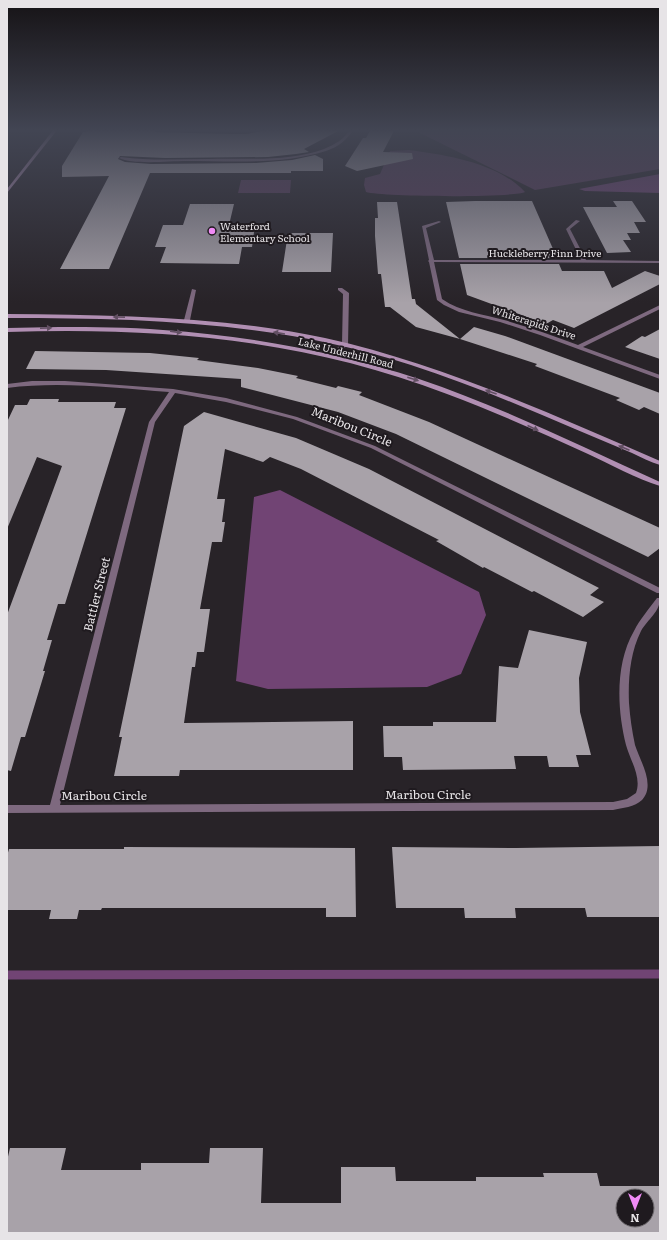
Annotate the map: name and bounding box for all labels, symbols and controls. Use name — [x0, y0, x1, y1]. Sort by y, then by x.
place label: Waterford Elementary School — [220, 218, 310, 245]
marker: Waterford Elementary School — [207, 226, 217, 236]
street label: Huckleberry Finn Drive — [489, 245, 601, 260]
street label: Whiterapids Drive — [490, 301, 578, 343]
one-way arrow — [112, 314, 125, 320]
one-way arrow — [40, 325, 53, 331]
one-way arrow — [170, 329, 182, 335]
one-way arrow — [273, 330, 286, 336]
street label: Lake Underhill Road — [297, 333, 395, 371]
one-way arrow — [407, 377, 419, 383]
one-way arrow — [485, 389, 497, 395]
street label: Maribou Circle — [309, 402, 395, 450]
one-way arrow — [527, 425, 539, 431]
one-way arrow — [619, 445, 630, 451]
street label: Battler Street — [78, 555, 114, 633]
street label: Maribou Circle — [385, 785, 471, 803]
street label: Maribou Circle — [61, 786, 147, 804]
north arrow — [615, 1188, 655, 1228]
text: N — [630, 1211, 640, 1227]

